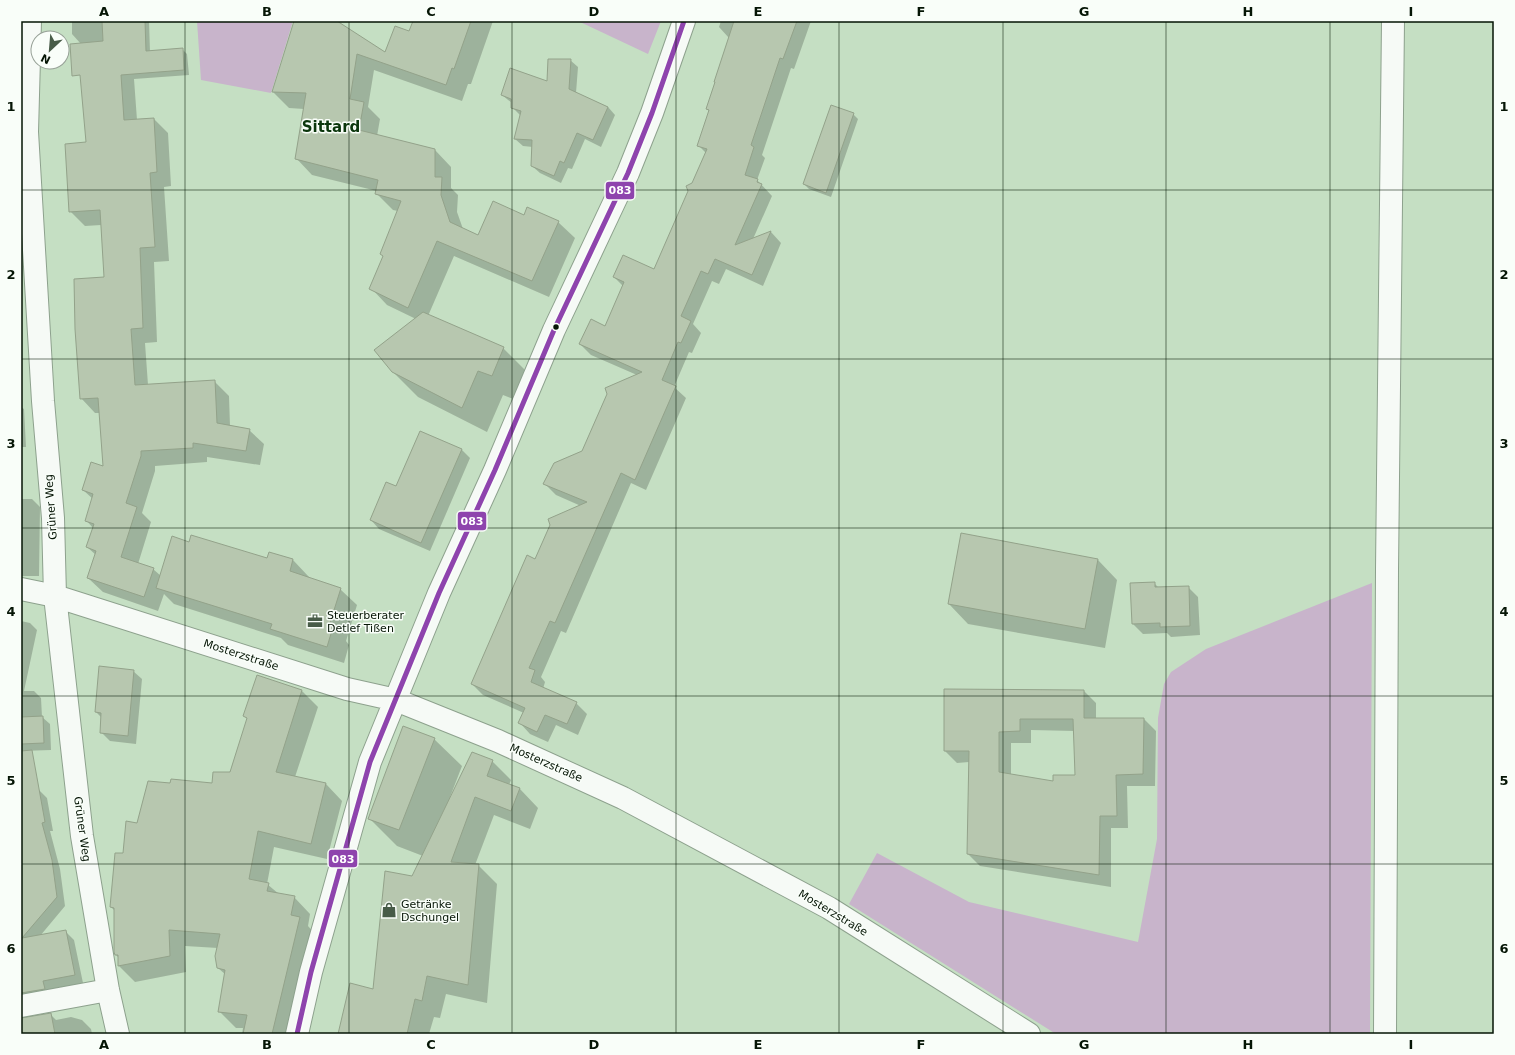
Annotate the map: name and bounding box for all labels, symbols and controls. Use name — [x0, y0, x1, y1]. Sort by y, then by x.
text: A — [99, 4, 109, 19]
text: B — [262, 4, 272, 19]
text: C — [426, 4, 436, 19]
text: D — [589, 4, 600, 19]
text: E — [754, 4, 762, 19]
text: F — [917, 4, 925, 19]
text: G — [1079, 4, 1089, 19]
text: H — [1243, 4, 1253, 19]
text: I — [1409, 4, 1413, 19]
north arrow — [30, 30, 70, 70]
text: N — [39, 51, 53, 66]
text: 1 — [6, 99, 16, 114]
text: 1 — [1499, 99, 1509, 114]
district label: Sittard — [302, 118, 360, 136]
line badge: 083 — [605, 181, 635, 200]
text: 083 — [609, 184, 631, 197]
text: 2 — [6, 267, 16, 282]
text: 2 — [1499, 267, 1509, 282]
unlabelled marker — [551, 322, 561, 332]
text: 3 — [6, 436, 16, 451]
text: 3 — [1499, 436, 1509, 451]
street label: Grüner Weg — [42, 474, 60, 540]
line badge: 083 — [457, 511, 487, 531]
text: 083 — [461, 515, 483, 528]
text: 4 — [6, 604, 16, 619]
text: 4 — [1499, 604, 1509, 619]
place label: Steuerberater Detlef Tißen — [327, 609, 404, 635]
office icon: Steuerberater Detlef Tißen — [306, 612, 324, 630]
street label: Mosterzstraße — [202, 637, 280, 673]
street label: Mosterzstraße — [508, 741, 585, 785]
text: 5 — [6, 773, 16, 788]
text: 5 — [1499, 773, 1509, 788]
street label: Grüner Weg — [71, 796, 93, 862]
line badge: 083 — [328, 849, 358, 868]
text: 083 — [332, 853, 354, 866]
street label: Mosterzstraße — [796, 887, 870, 939]
place label: Getränke Dschungel — [401, 898, 459, 924]
shop icon: Getränke Dschungel — [380, 901, 398, 919]
text: 6 — [6, 941, 16, 956]
text: 6 — [1499, 941, 1509, 956]
text: A — [99, 1037, 109, 1052]
text: B — [262, 1037, 272, 1052]
text: C — [426, 1037, 436, 1052]
text: D — [589, 1037, 600, 1052]
text: E — [754, 1037, 762, 1052]
text: F — [917, 1037, 925, 1052]
text: G — [1079, 1037, 1089, 1052]
text: H — [1243, 1037, 1253, 1052]
text: I — [1409, 1037, 1413, 1052]

